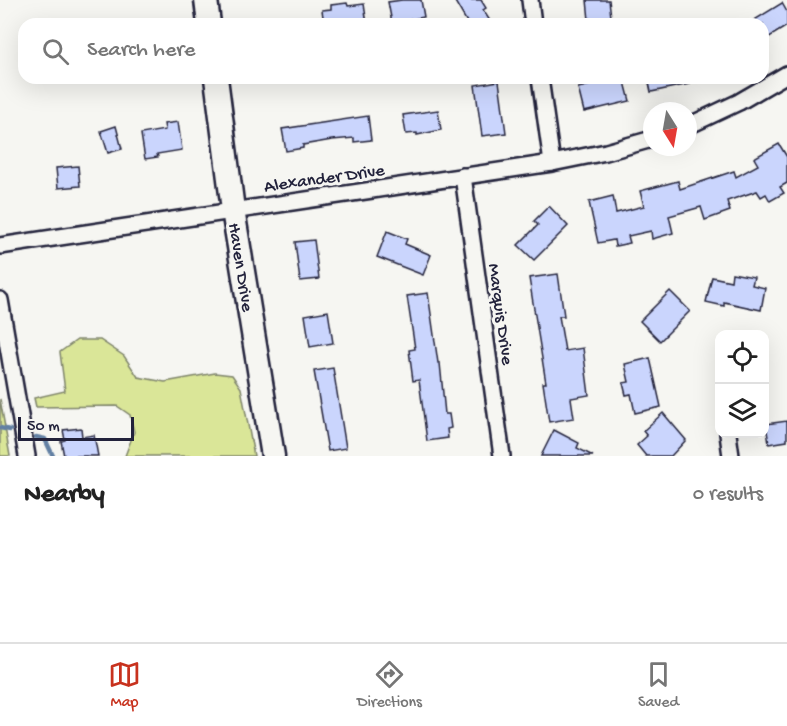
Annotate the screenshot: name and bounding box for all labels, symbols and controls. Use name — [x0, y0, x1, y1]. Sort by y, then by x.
search box — [18, 18, 769, 84]
icon: search — [39, 35, 72, 68]
text: Search here — [87, 38, 195, 64]
north arrow — [643, 102, 697, 156]
street label: Alexander Drive — [263, 161, 387, 198]
street label: Haven Drive — [222, 222, 257, 314]
street label: Marquis Drive — [482, 262, 517, 367]
map controls — [715, 330, 769, 438]
button: locate — [715, 330, 769, 384]
button: layers — [715, 384, 769, 438]
scale bar — [18, 414, 134, 442]
text: 50 m — [27, 418, 60, 437]
text: Nearby — [24, 480, 105, 511]
text: 0 results — [693, 484, 763, 507]
tab: Map — [108, 658, 141, 713]
tab: Directions — [357, 658, 422, 713]
tab: Saved — [638, 658, 679, 713]

